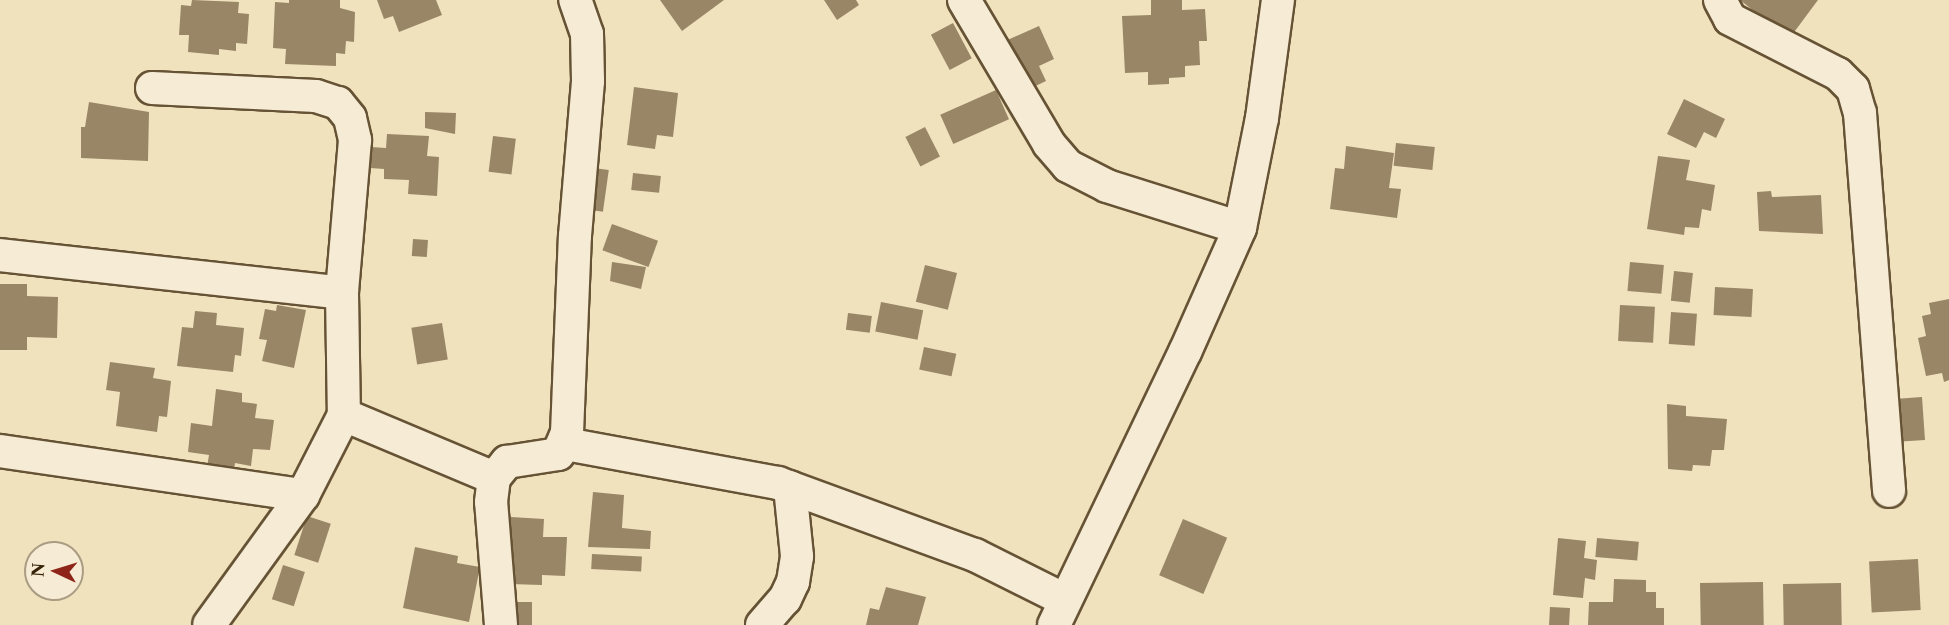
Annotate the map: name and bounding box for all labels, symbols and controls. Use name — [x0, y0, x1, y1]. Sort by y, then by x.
north arrow — [24, 541, 84, 601]
text: N — [28, 562, 48, 578]

